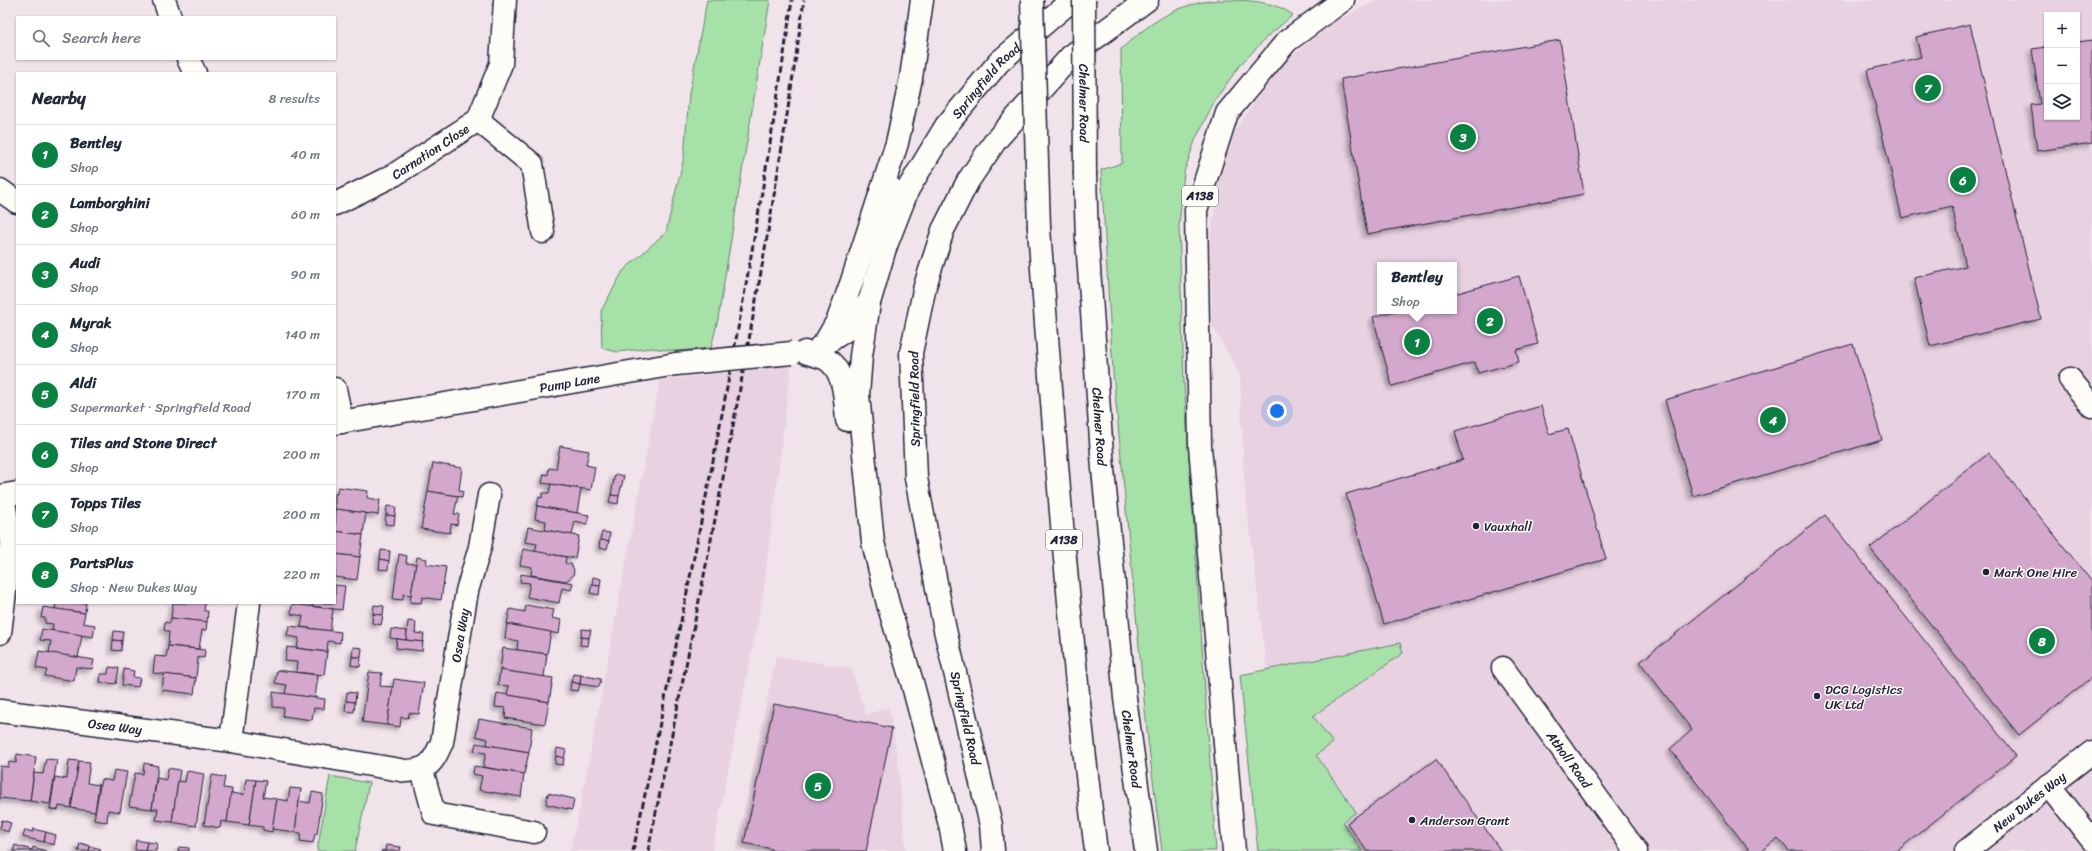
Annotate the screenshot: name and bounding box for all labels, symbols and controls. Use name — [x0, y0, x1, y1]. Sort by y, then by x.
map controls — [2044, 12, 2080, 120]
button: + — [2044, 12, 2080, 48]
search box — [16, 16, 336, 60]
text: Search here — [62, 25, 141, 51]
icon: search — [30, 27, 52, 49]
street label: Springfield Road — [946, 37, 1027, 124]
button: − — [2044, 48, 2080, 84]
street label: Chelmer Road — [1072, 64, 1096, 143]
pin: 7 — [1915, 73, 1941, 103]
text: Nearby — [32, 83, 86, 113]
button: layers — [2044, 84, 2080, 120]
text: 8 results — [268, 87, 320, 110]
street label: Carnation Close — [387, 118, 474, 186]
pin: 3 — [1450, 122, 1476, 152]
text: Bentley — [70, 130, 122, 156]
text: 1 — [42, 143, 48, 166]
text: 40 m — [290, 143, 320, 166]
text: Shop — [70, 156, 98, 179]
pin: 6 — [1950, 165, 1976, 195]
road number: A138 — [1182, 186, 1218, 206]
text: Lamborghini — [70, 190, 150, 216]
text: 2 — [41, 203, 49, 226]
text: 60 m — [291, 203, 320, 226]
text: Shop — [70, 216, 98, 239]
text: Audi — [70, 250, 100, 276]
popup — [1377, 262, 1457, 314]
text: 3 — [41, 263, 49, 286]
text: 90 m — [290, 263, 320, 286]
text: Bentley — [1391, 264, 1443, 290]
text: Shop — [70, 276, 98, 299]
text: Shop — [1391, 290, 1420, 313]
pin: 2 — [1477, 306, 1503, 336]
text: Myrak — [70, 310, 112, 336]
text: 4 — [41, 323, 49, 346]
text: 140 m — [285, 323, 320, 346]
pin: 1 — [1404, 327, 1430, 357]
text: Shop — [70, 336, 98, 359]
street label: Springfield Road — [902, 350, 927, 447]
street label: Pump Lane — [538, 366, 602, 399]
text: Aldi — [70, 370, 96, 396]
text: 5 — [41, 383, 49, 406]
text: 170 m — [285, 383, 320, 406]
street label: Chelmer Road — [1085, 387, 1114, 468]
text: Supermarket · Springfield Road — [70, 396, 250, 419]
your location — [1267, 401, 1287, 421]
pin: 4 — [1760, 405, 1786, 435]
text: Tiles and Stone Direct — [70, 430, 217, 456]
text: 6 — [41, 443, 49, 466]
text: 200 m — [283, 443, 320, 466]
text: Shop — [70, 456, 98, 479]
text: Topps Tiles — [70, 490, 141, 516]
text: 7 — [41, 503, 49, 526]
text: 200 m — [283, 503, 320, 526]
place label: Vauxhall — [1484, 515, 1532, 538]
text: Shop — [70, 516, 98, 539]
marker: Vauxhall — [1471, 521, 1481, 531]
road number: A138 — [1046, 530, 1082, 550]
text: PartsPlus — [70, 550, 134, 576]
place label: Mark One Hire — [1994, 561, 2077, 584]
text: 8 — [41, 563, 49, 586]
text: 220 m — [283, 563, 320, 586]
marker: Mark One Hire — [1981, 567, 1991, 577]
text: Shop · New Dukes Way — [70, 576, 197, 599]
street label: Osea Way — [444, 606, 476, 664]
pin: 8 — [2029, 626, 2055, 656]
street label: Springfield Road — [944, 669, 988, 768]
place label: DCG Logistics UK Ltd — [1825, 678, 1902, 716]
marker: DCG Logistics UK Ltd — [1812, 691, 1822, 701]
street label: Chelmer Road — [1115, 709, 1148, 791]
street label: Osea Way — [87, 712, 144, 741]
street label: Atholl Road — [1540, 725, 1599, 794]
street label: New Dukes Way — [1987, 765, 2071, 838]
pin: 5 — [805, 771, 831, 801]
place label: Anderson Grant — [1419, 809, 1510, 832]
marker: Anderson Grant — [1407, 815, 1417, 825]

